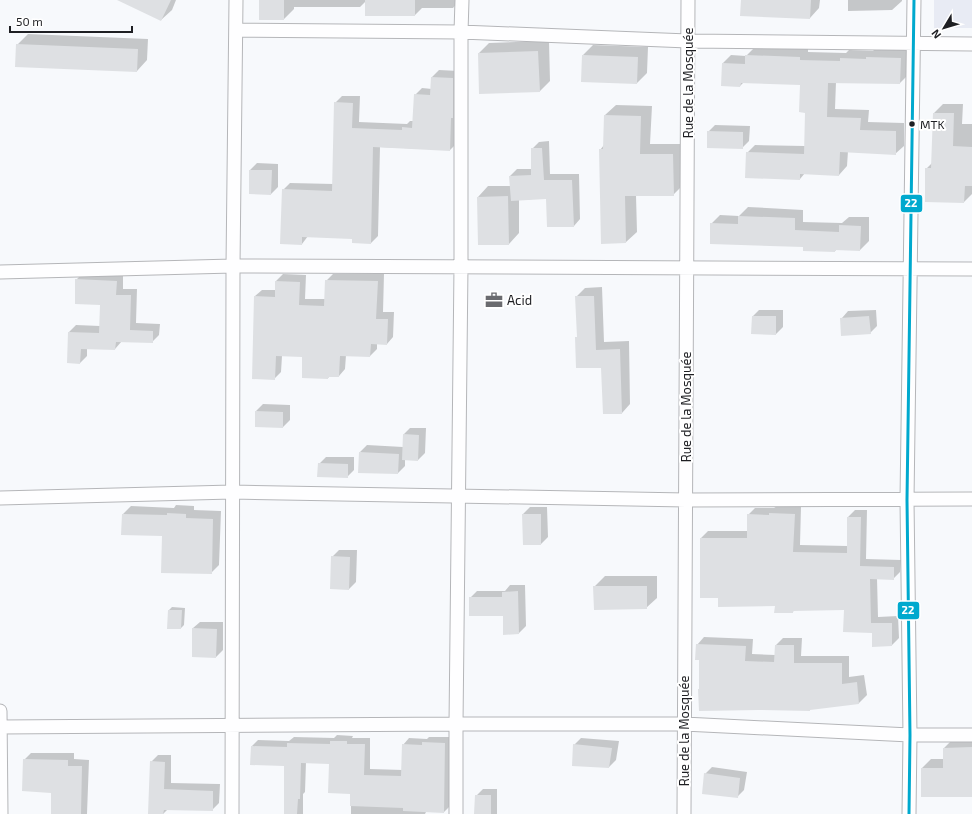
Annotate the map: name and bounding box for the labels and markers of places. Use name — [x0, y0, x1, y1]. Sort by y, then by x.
place label: MTK — [920, 117, 945, 131]
marker: MTK — [907, 119, 917, 129]
office icon: Acid — [484, 290, 504, 310]
place label: Acid — [507, 292, 532, 308]

